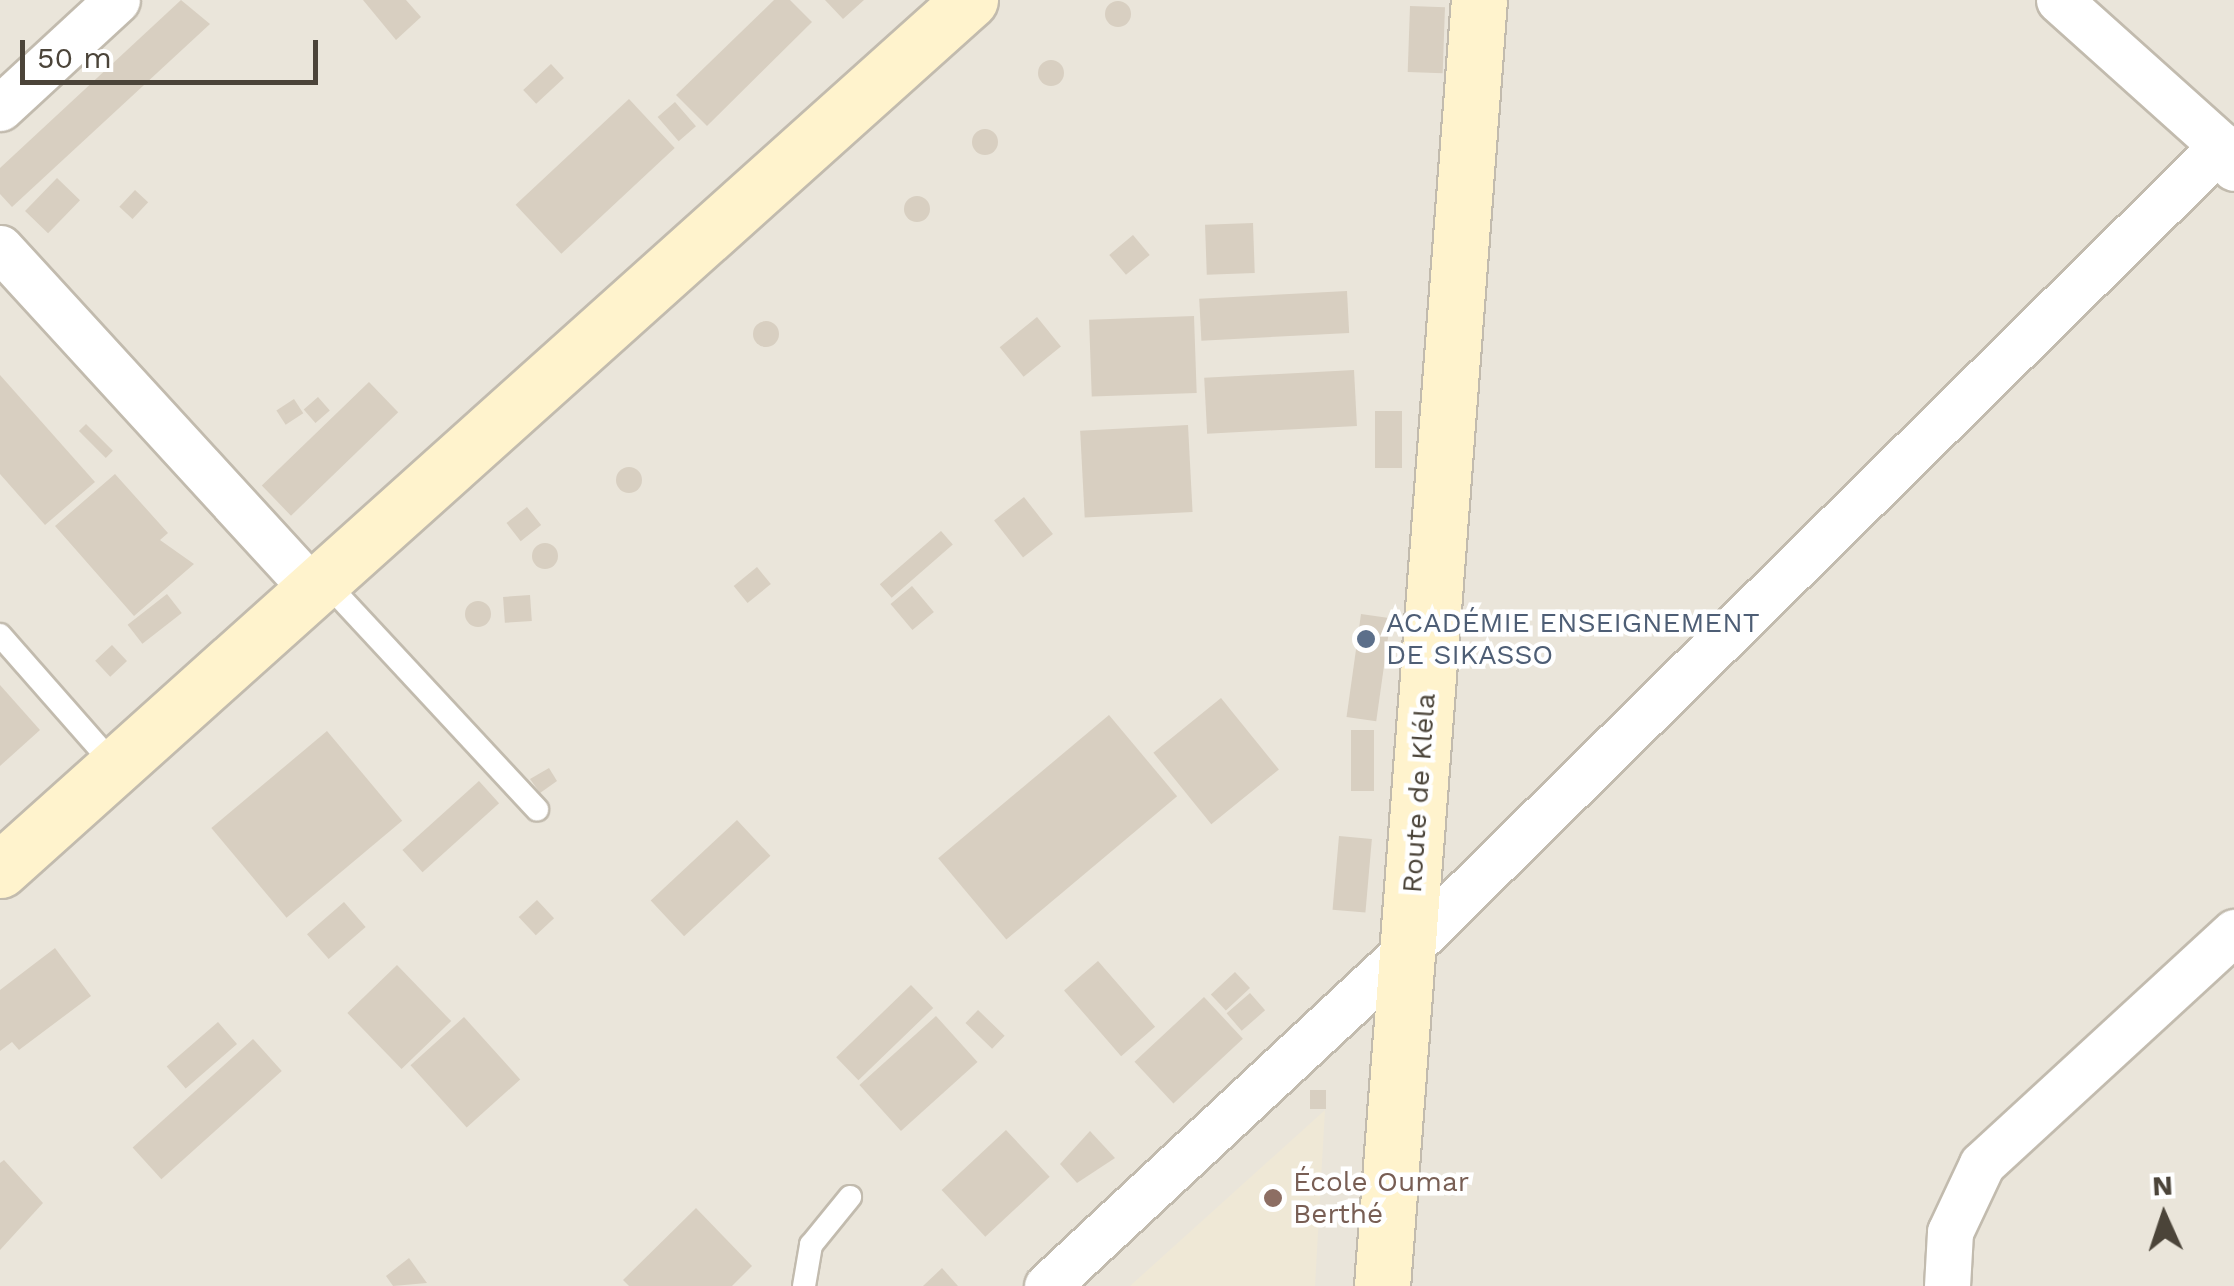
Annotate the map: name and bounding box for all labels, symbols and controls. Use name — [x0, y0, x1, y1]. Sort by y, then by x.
scale bar — [25, 20, 322, 82]
text: 50 m — [37, 40, 112, 75]
place label: ACADÉMIE ENSEIGNEMENT DE SIKASSO — [1386, 606, 1760, 672]
marker: ACADÉMIE ENSEIGNEMENT DE SIKASSO — [1355, 628, 1377, 650]
street label: Route de Kléla — [1395, 692, 1443, 894]
place label: École Oumar Berthé — [1293, 1165, 1469, 1231]
north arrow — [2114, 1166, 2214, 1266]
text: N — [2151, 1169, 2174, 1203]
marker: École Oumar Berthé — [1262, 1187, 1284, 1209]

